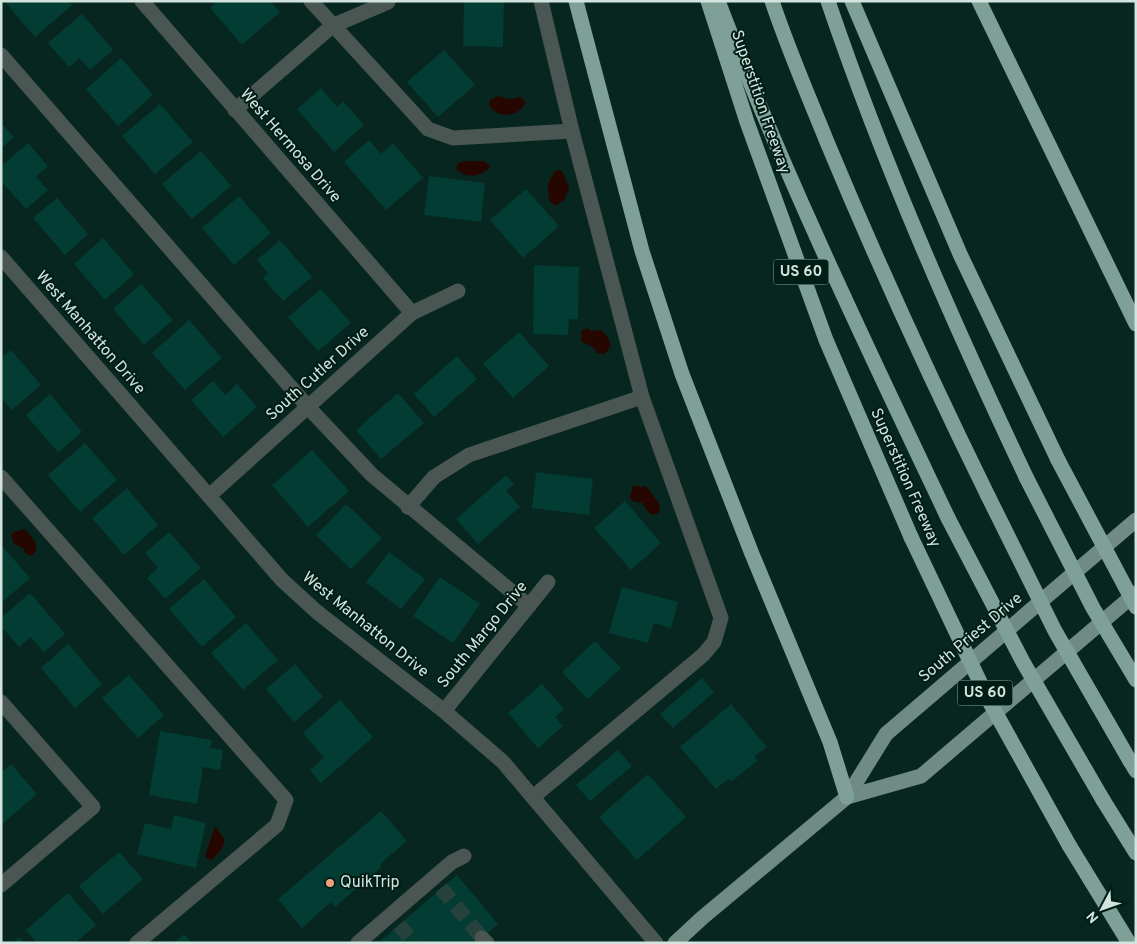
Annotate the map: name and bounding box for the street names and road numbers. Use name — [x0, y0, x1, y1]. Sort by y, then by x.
street label: Superstition Freeway — [726, 28, 794, 176]
street label: West Hermosa Drive — [235, 85, 345, 207]
road number: US 60 — [774, 260, 828, 284]
street label: West Manhatton Drive — [31, 267, 149, 399]
street label: South Cutler Drive — [262, 323, 374, 425]
street label: Superstition Freeway — [865, 405, 945, 551]
street label: West Manhatton Drive — [298, 568, 432, 682]
street label: South Margo Drive — [434, 577, 532, 693]
street label: South Priest Drive — [915, 589, 1027, 687]
road number: US 60 — [958, 680, 1012, 706]

